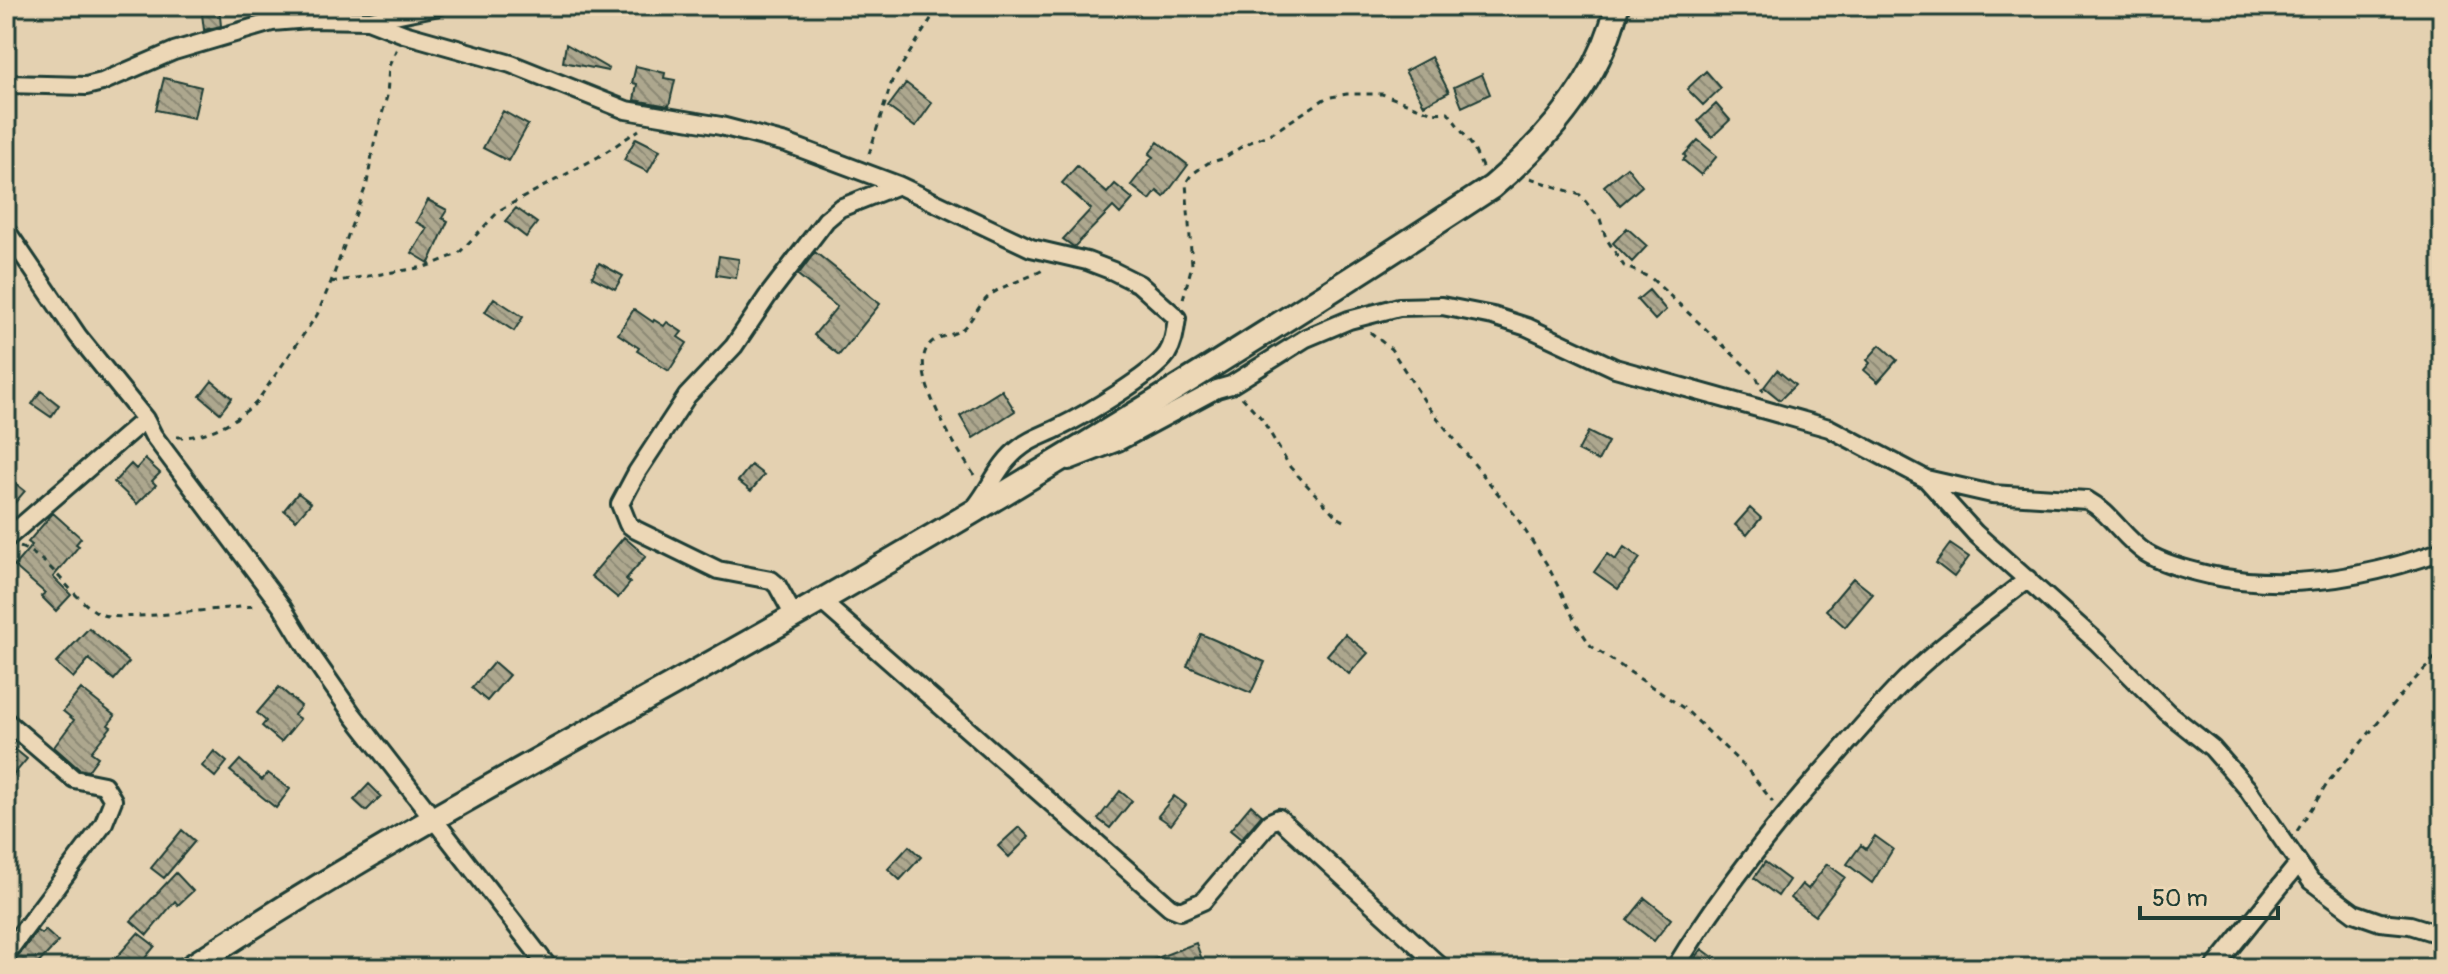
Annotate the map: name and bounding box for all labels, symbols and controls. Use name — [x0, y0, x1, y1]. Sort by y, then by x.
scale bar — [2140, 870, 2278, 920]
text: 50 m — [2152, 884, 2208, 913]

